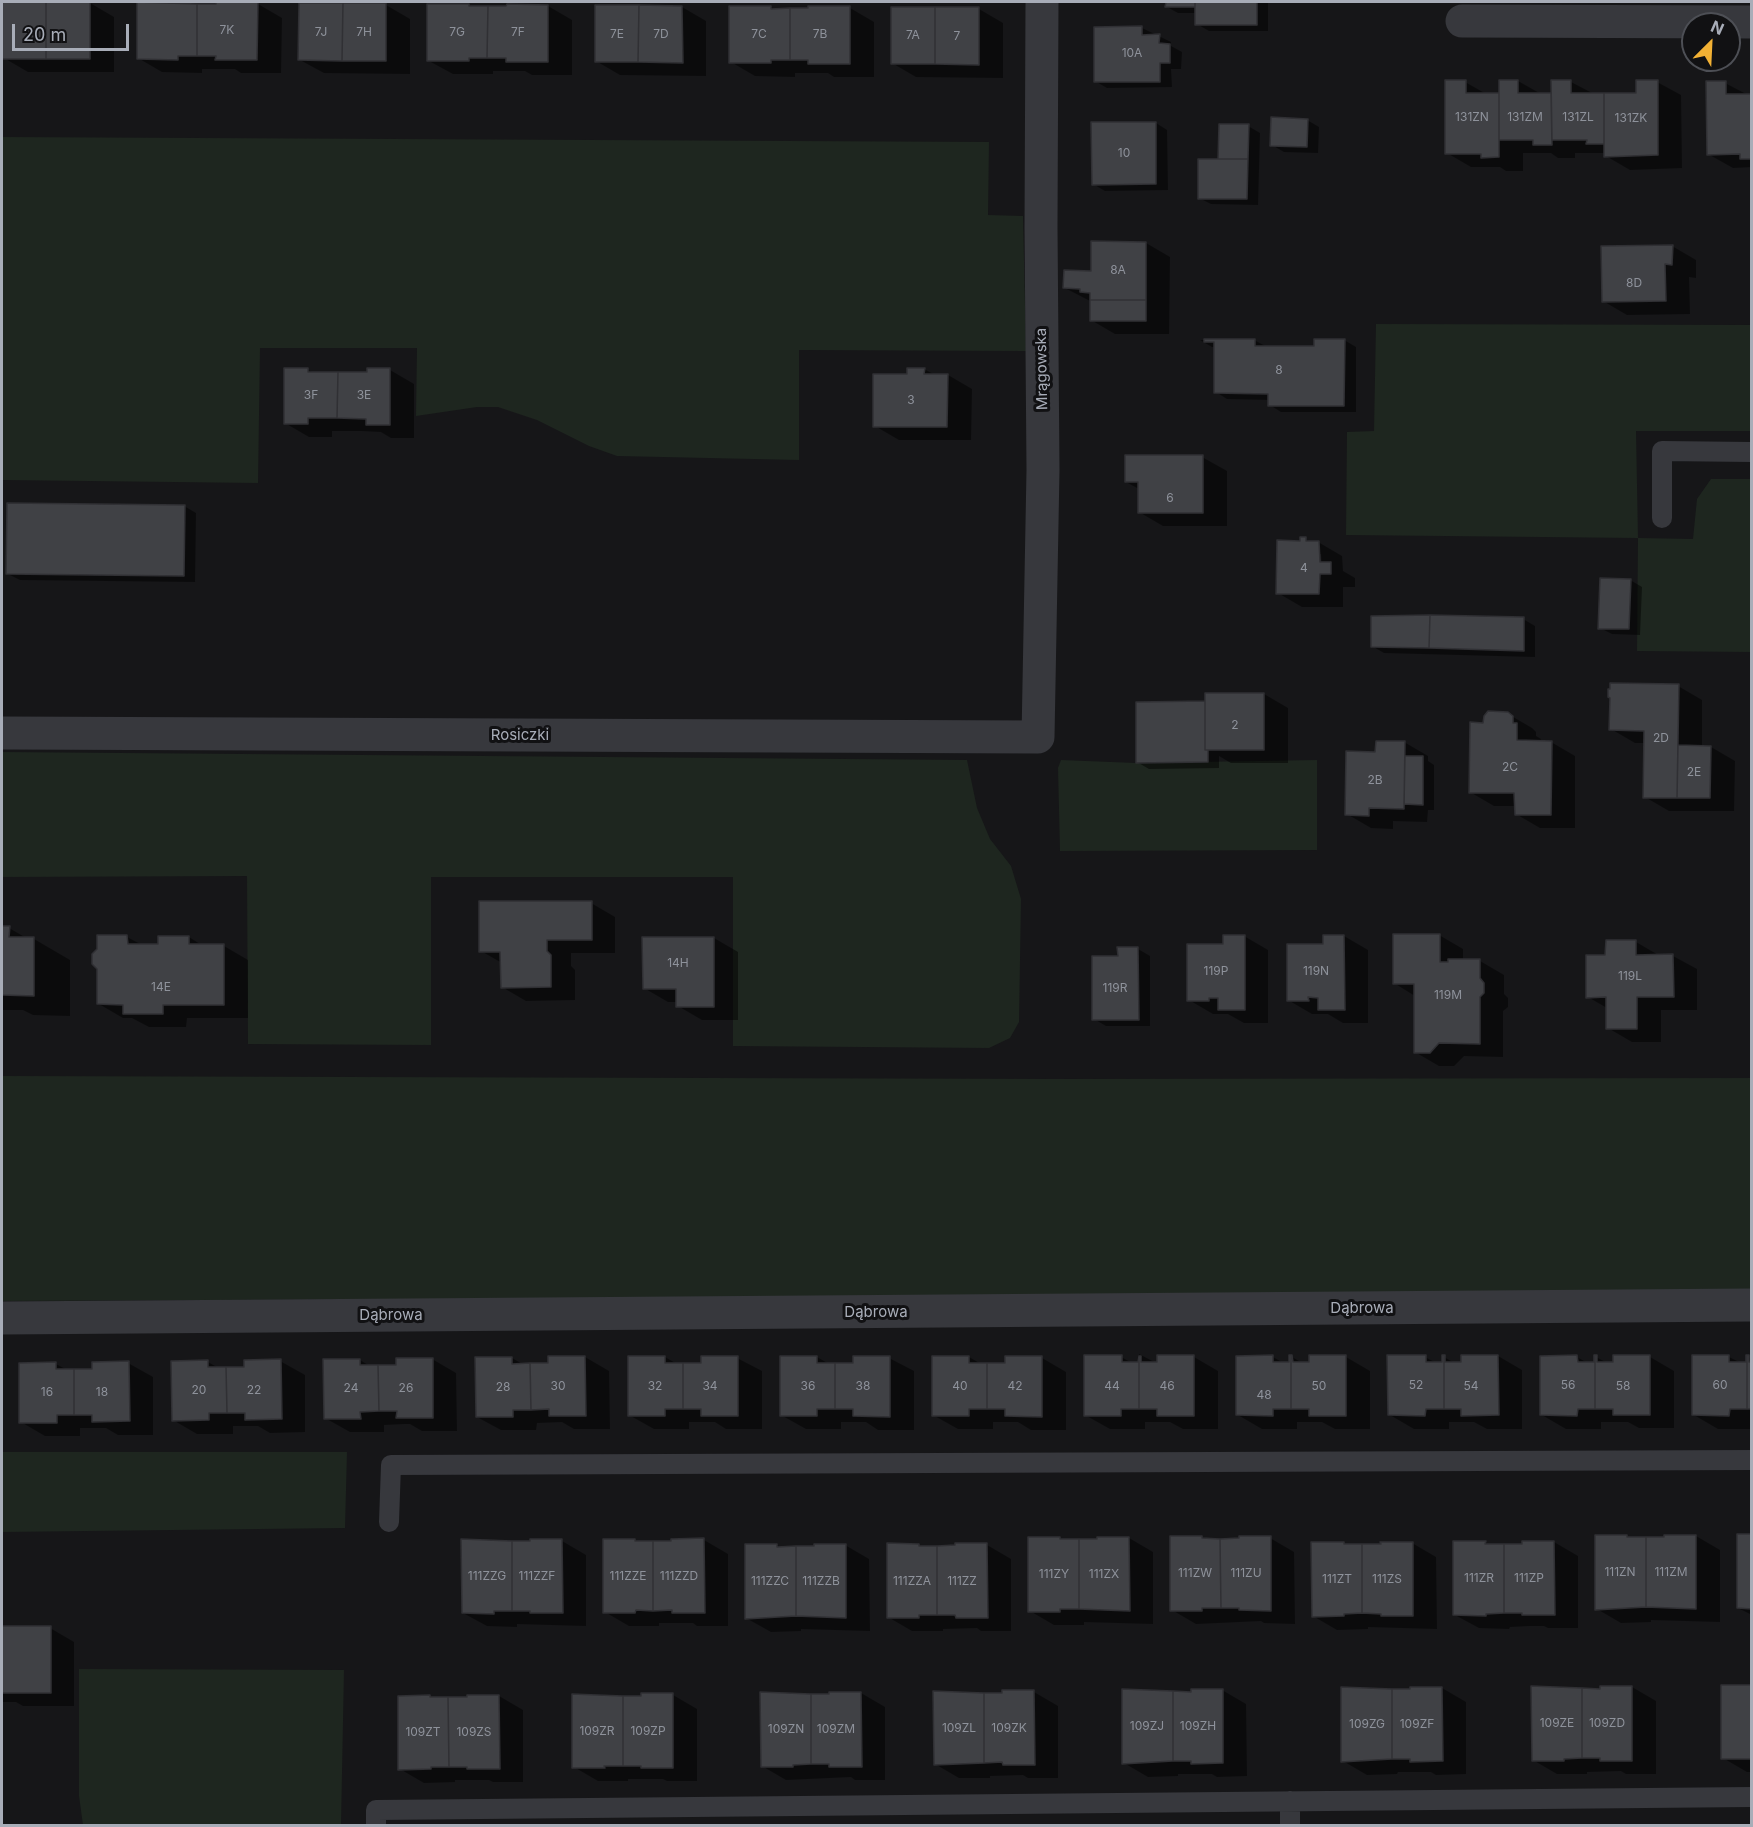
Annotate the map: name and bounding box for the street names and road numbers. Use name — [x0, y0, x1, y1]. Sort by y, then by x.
street label: Mrągowska — [1032, 328, 1052, 410]
street label: Rosiczki — [491, 726, 549, 744]
street label: Dąbrowa — [1330, 1299, 1394, 1317]
street label: Dąbrowa — [844, 1303, 908, 1321]
street label: Dąbrowa — [359, 1306, 423, 1324]

